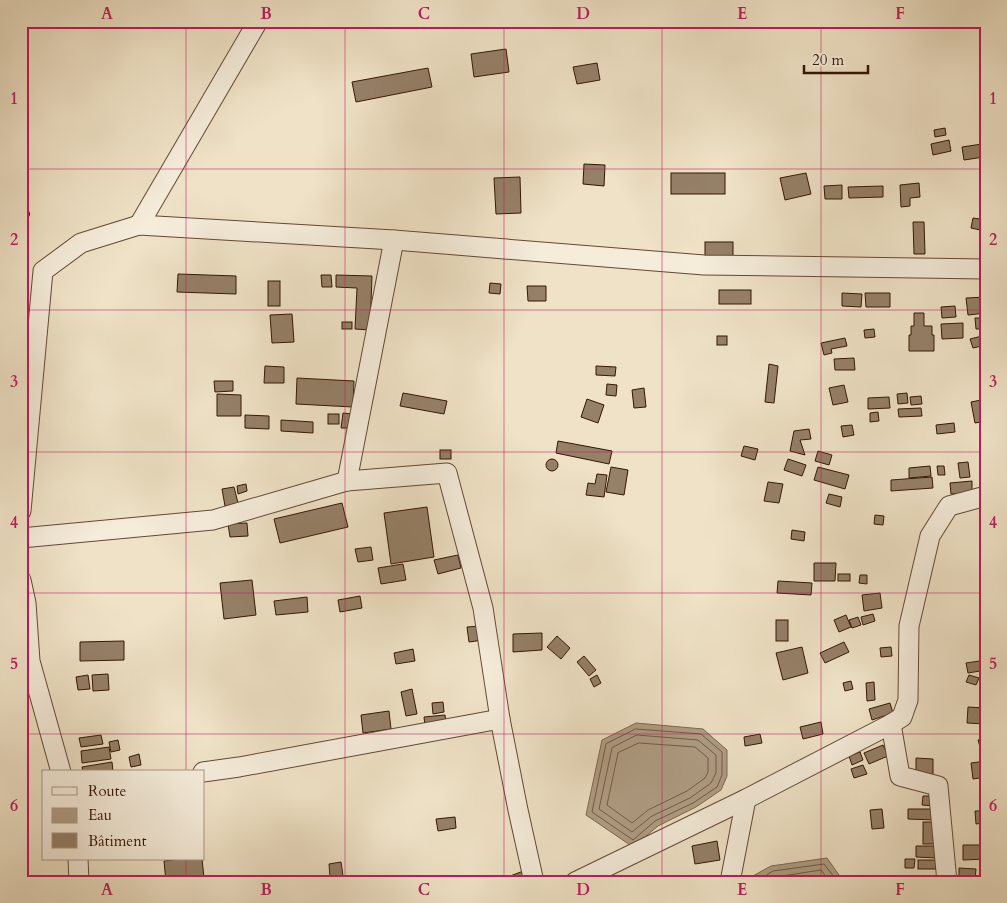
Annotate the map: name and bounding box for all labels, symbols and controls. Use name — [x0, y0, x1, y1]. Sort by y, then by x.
text: A — [101, 3, 113, 25]
text: B — [260, 3, 272, 25]
text: C — [418, 3, 430, 25]
text: D — [576, 3, 590, 25]
text: E — [737, 3, 747, 25]
text: F — [895, 3, 905, 25]
scale bar — [804, 42, 868, 74]
text: 20 m — [812, 50, 844, 70]
text: 1 — [10, 88, 18, 110]
text: 1 — [989, 88, 997, 110]
text: 2 — [10, 229, 18, 251]
text: 2 — [989, 229, 997, 251]
text: 3 — [10, 371, 18, 393]
text: 3 — [989, 371, 997, 393]
text: 4 — [10, 512, 18, 534]
text: 4 — [989, 512, 997, 534]
text: 5 — [10, 653, 18, 675]
text: 5 — [989, 653, 997, 675]
legend — [42, 770, 205, 860]
text: Route — [88, 781, 126, 801]
text: 6 — [10, 795, 18, 817]
text: 6 — [989, 795, 997, 817]
text: Eau — [88, 805, 112, 825]
text: Bâtiment — [88, 831, 147, 851]
text: A — [101, 879, 113, 901]
text: B — [260, 879, 272, 901]
text: C — [418, 879, 430, 901]
text: D — [576, 879, 590, 901]
text: E — [737, 879, 747, 901]
text: F — [895, 879, 905, 901]

